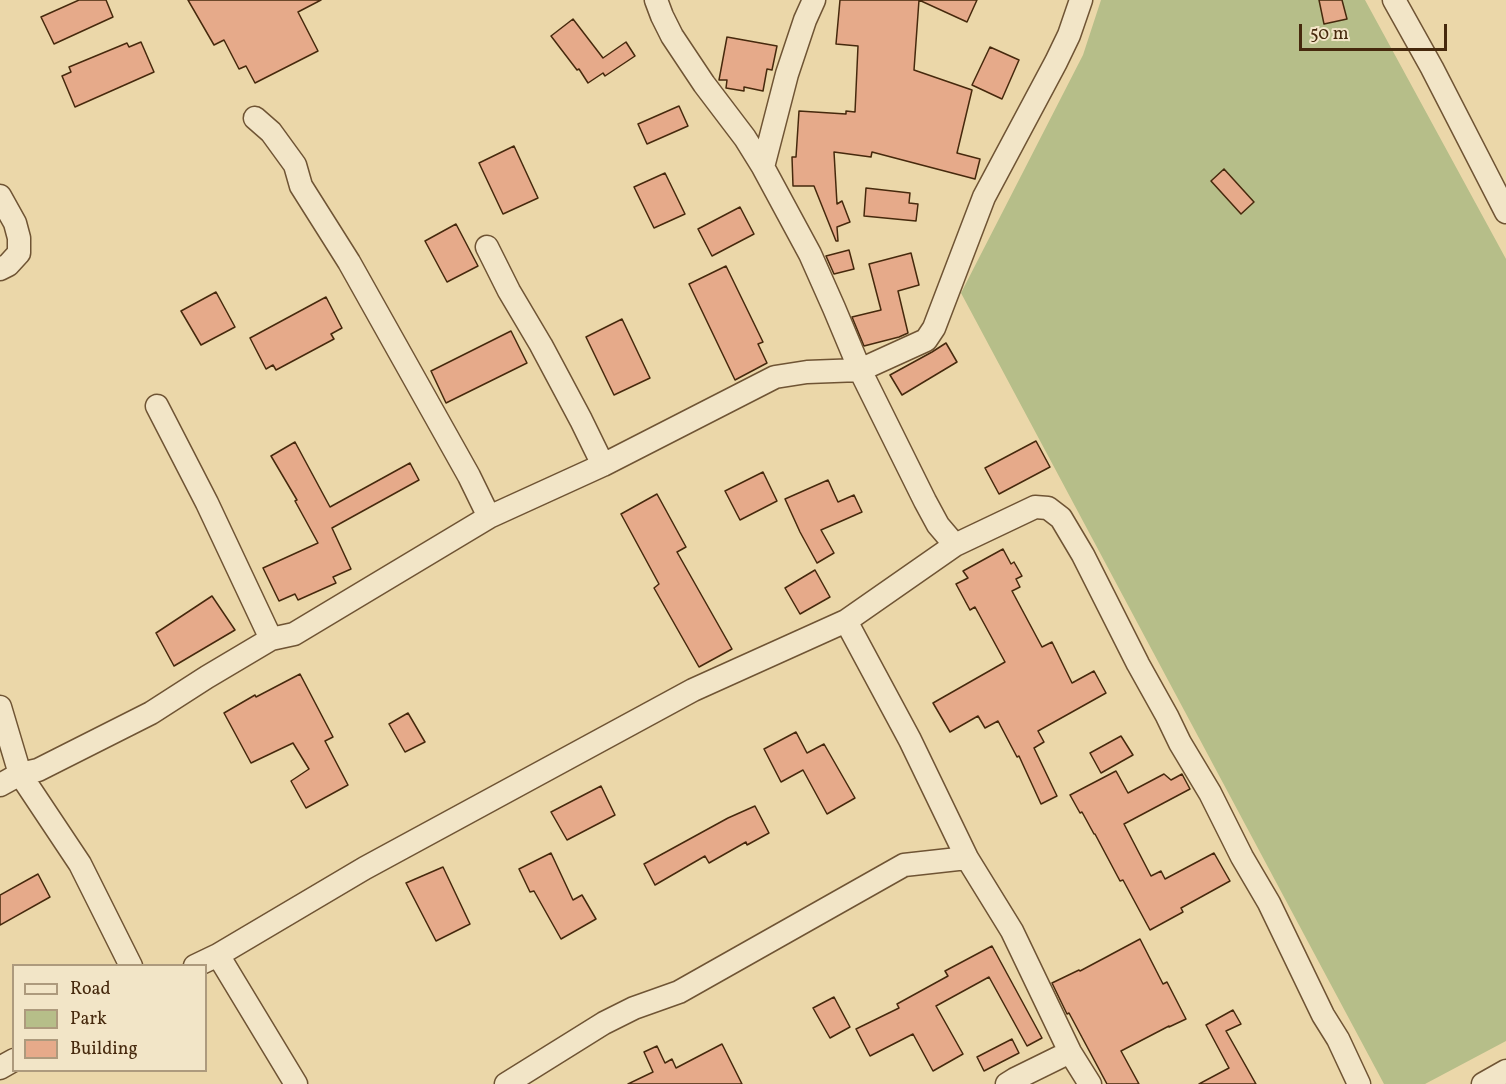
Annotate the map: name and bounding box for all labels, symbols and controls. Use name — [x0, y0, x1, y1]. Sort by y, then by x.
scale bar — [1302, 12, 1450, 50]
text: 50 m — [1310, 22, 1349, 47]
legend — [12, 964, 207, 1072]
text: Road — [70, 977, 111, 1002]
text: Park — [70, 1007, 107, 1032]
text: Building — [70, 1037, 138, 1062]

